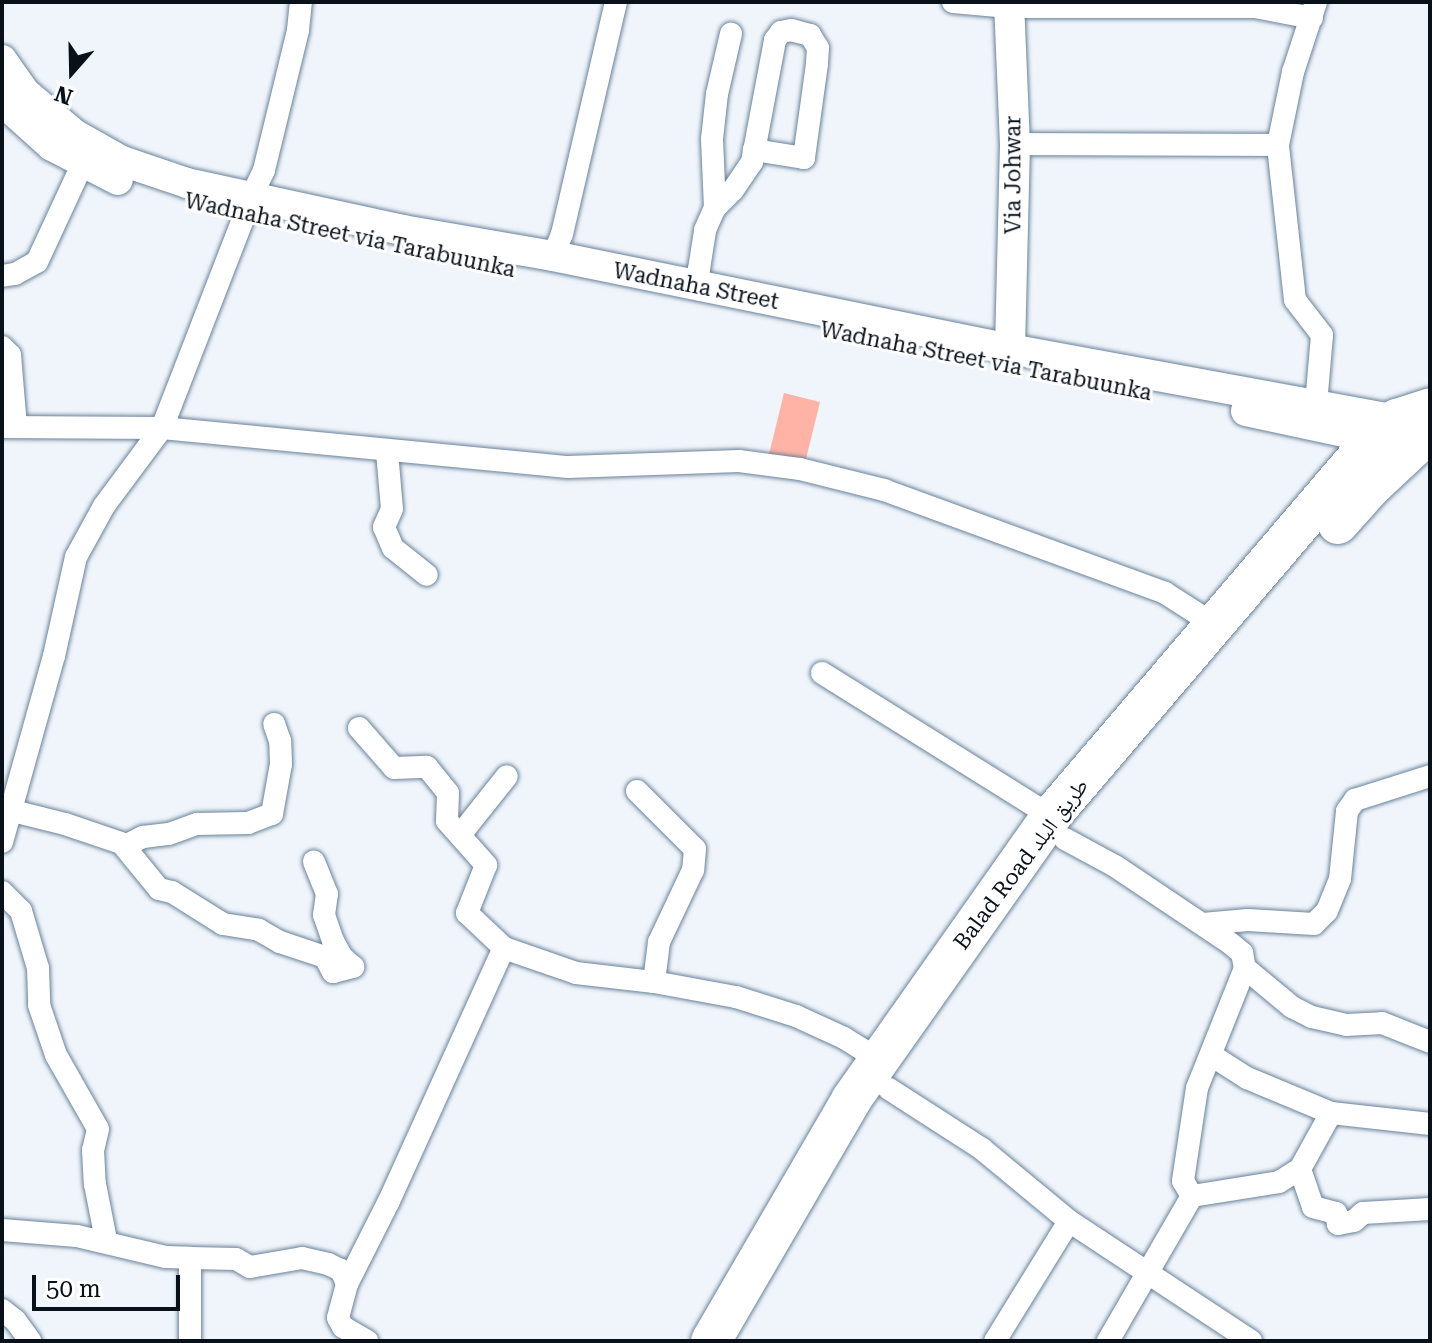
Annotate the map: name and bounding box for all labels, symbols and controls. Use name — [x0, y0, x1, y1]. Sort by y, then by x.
north arrow — [32, 32, 112, 112]
text: N — [51, 80, 76, 110]
street label: Via Johwar — [1000, 116, 1026, 234]
street label: Wadnaha Street via Tarabuunka — [182, 187, 518, 283]
street label: Wadnaha Street — [611, 257, 781, 315]
street label: Wadnaha Street via Tarabuunka — [818, 316, 1154, 406]
street label: Balad Road طريق البلد — [948, 773, 1094, 955]
scale bar — [36, 1259, 184, 1309]
text: 50 m — [46, 1275, 101, 1303]

